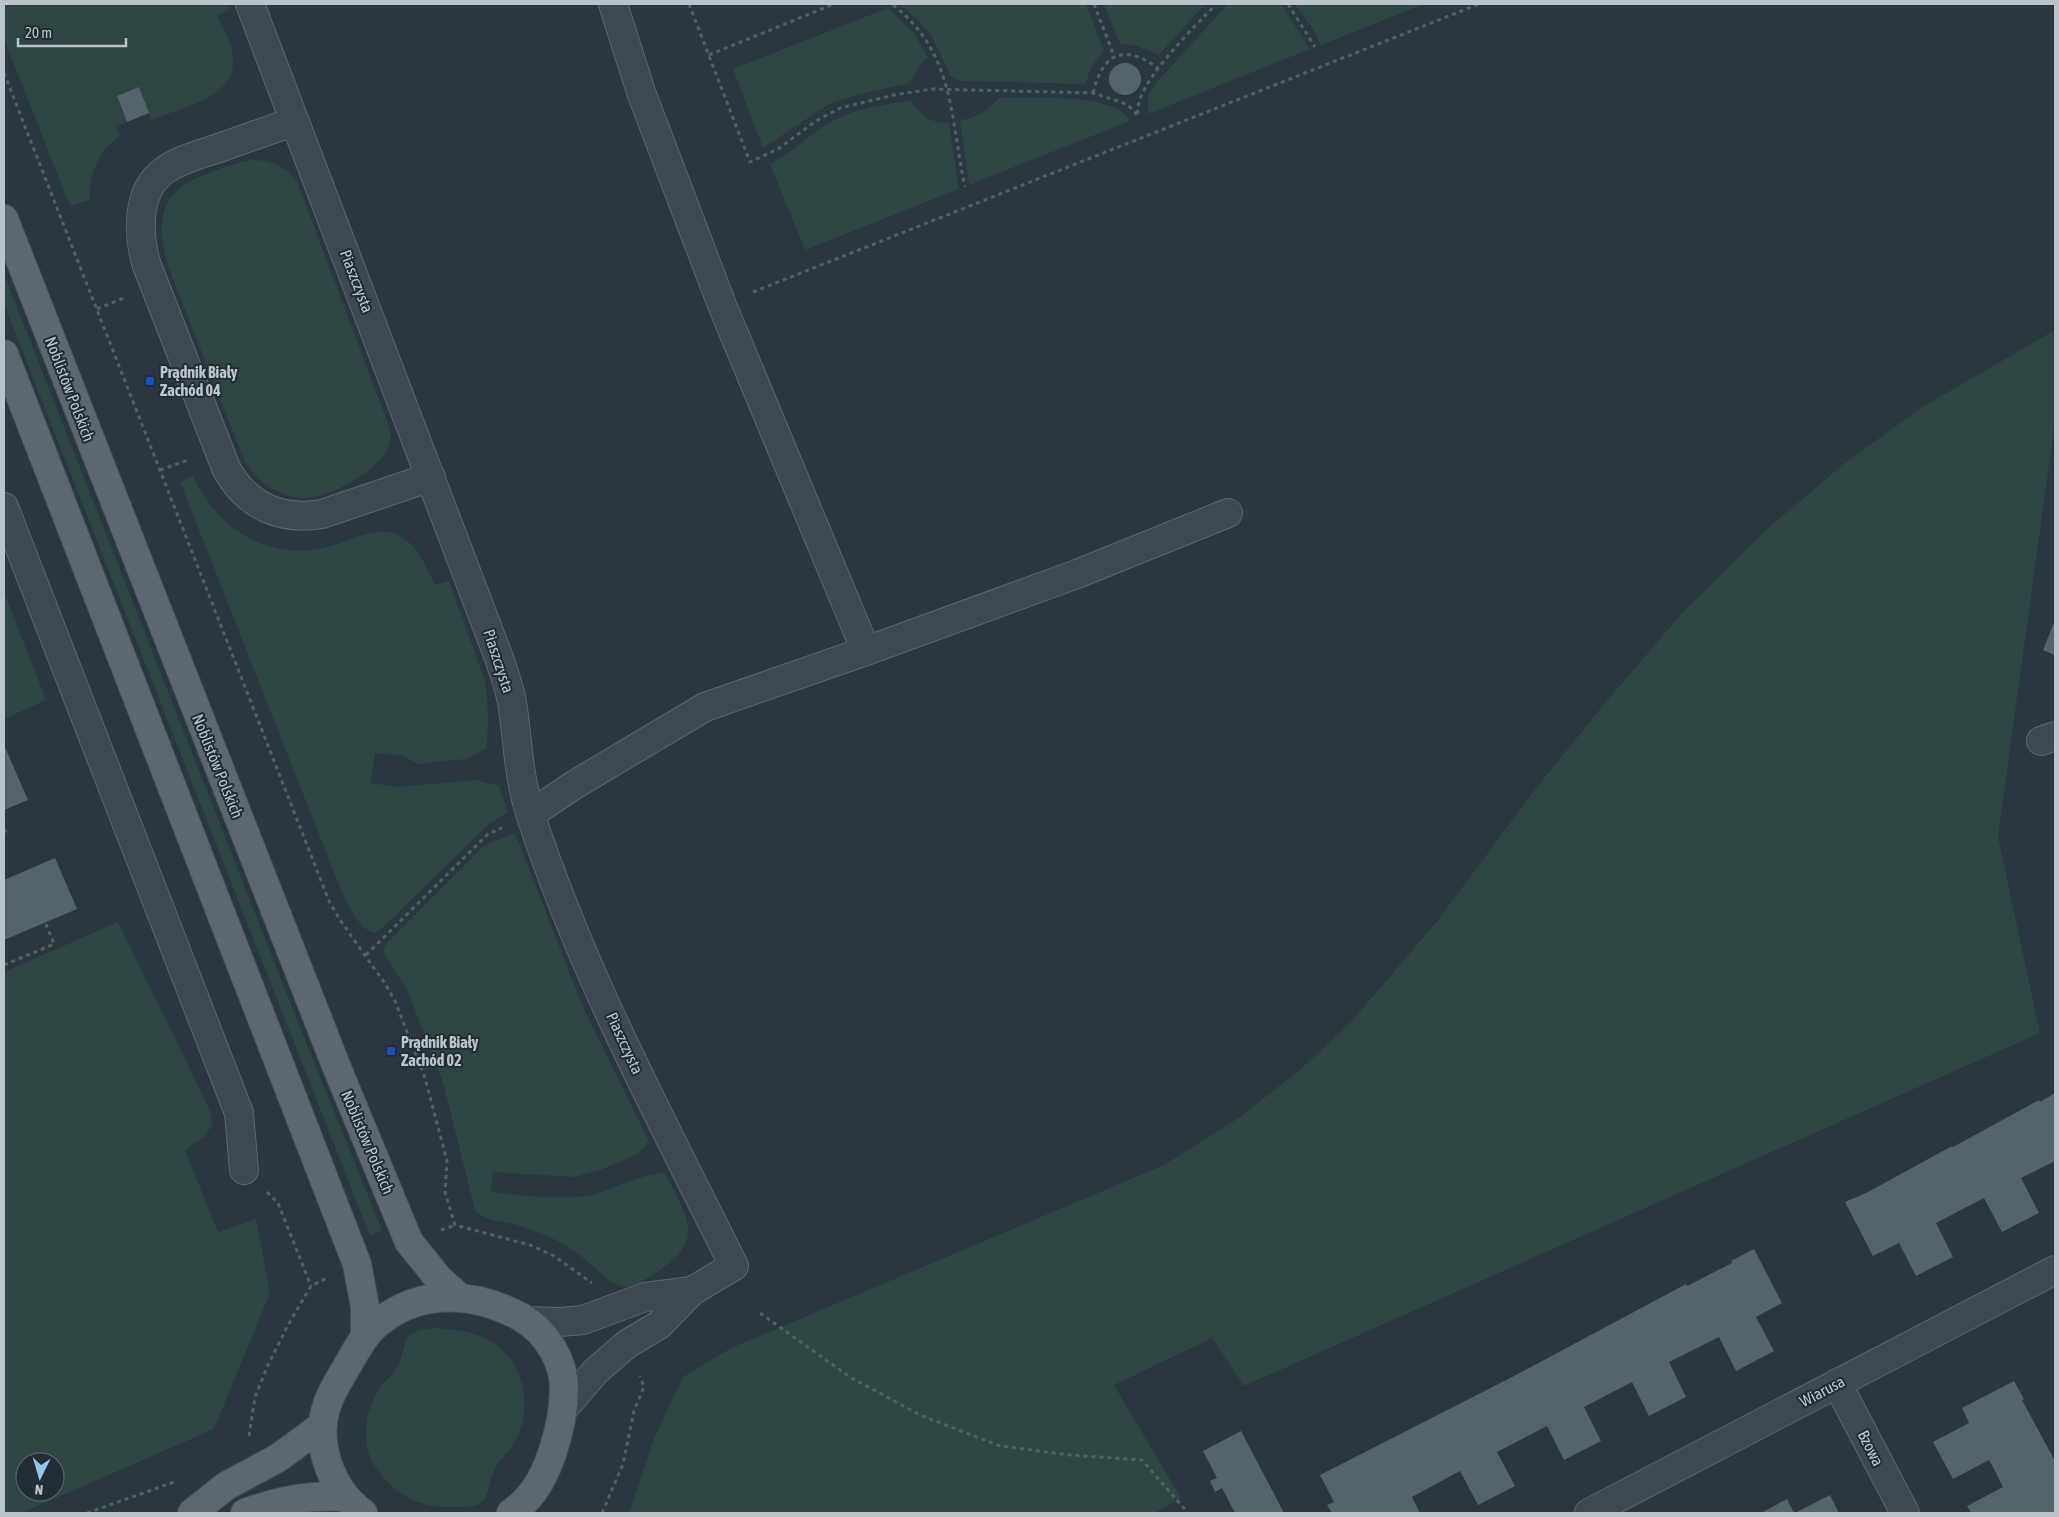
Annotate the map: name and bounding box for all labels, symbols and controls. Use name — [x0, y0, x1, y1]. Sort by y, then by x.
scale bar — [18, 15, 125, 47]
text: 20 m — [25, 24, 52, 41]
street label: Piaszczysta — [336, 247, 377, 315]
street label: Noblistów Polskich — [42, 334, 98, 444]
place label: Prądnik Biały Zachód 04 — [160, 363, 238, 399]
marker: Prądnik Biały Zachód 04 — [144, 375, 156, 387]
street label: Piaszczysta — [479, 627, 518, 695]
street label: Noblistów Polskich — [189, 711, 247, 821]
street label: Piaszczysta — [602, 1009, 647, 1077]
place label: Prądnik Biały Zachód 02 — [401, 1033, 479, 1069]
marker: Prądnik Biały Zachód 02 — [385, 1045, 397, 1057]
street label: Noblistów Polskich — [338, 1088, 398, 1196]
street label: Wiarusa — [1796, 1372, 1848, 1410]
street label: Bzowa — [1854, 1427, 1888, 1469]
north arrow — [15, 1452, 65, 1502]
text: N — [34, 1482, 44, 1498]

